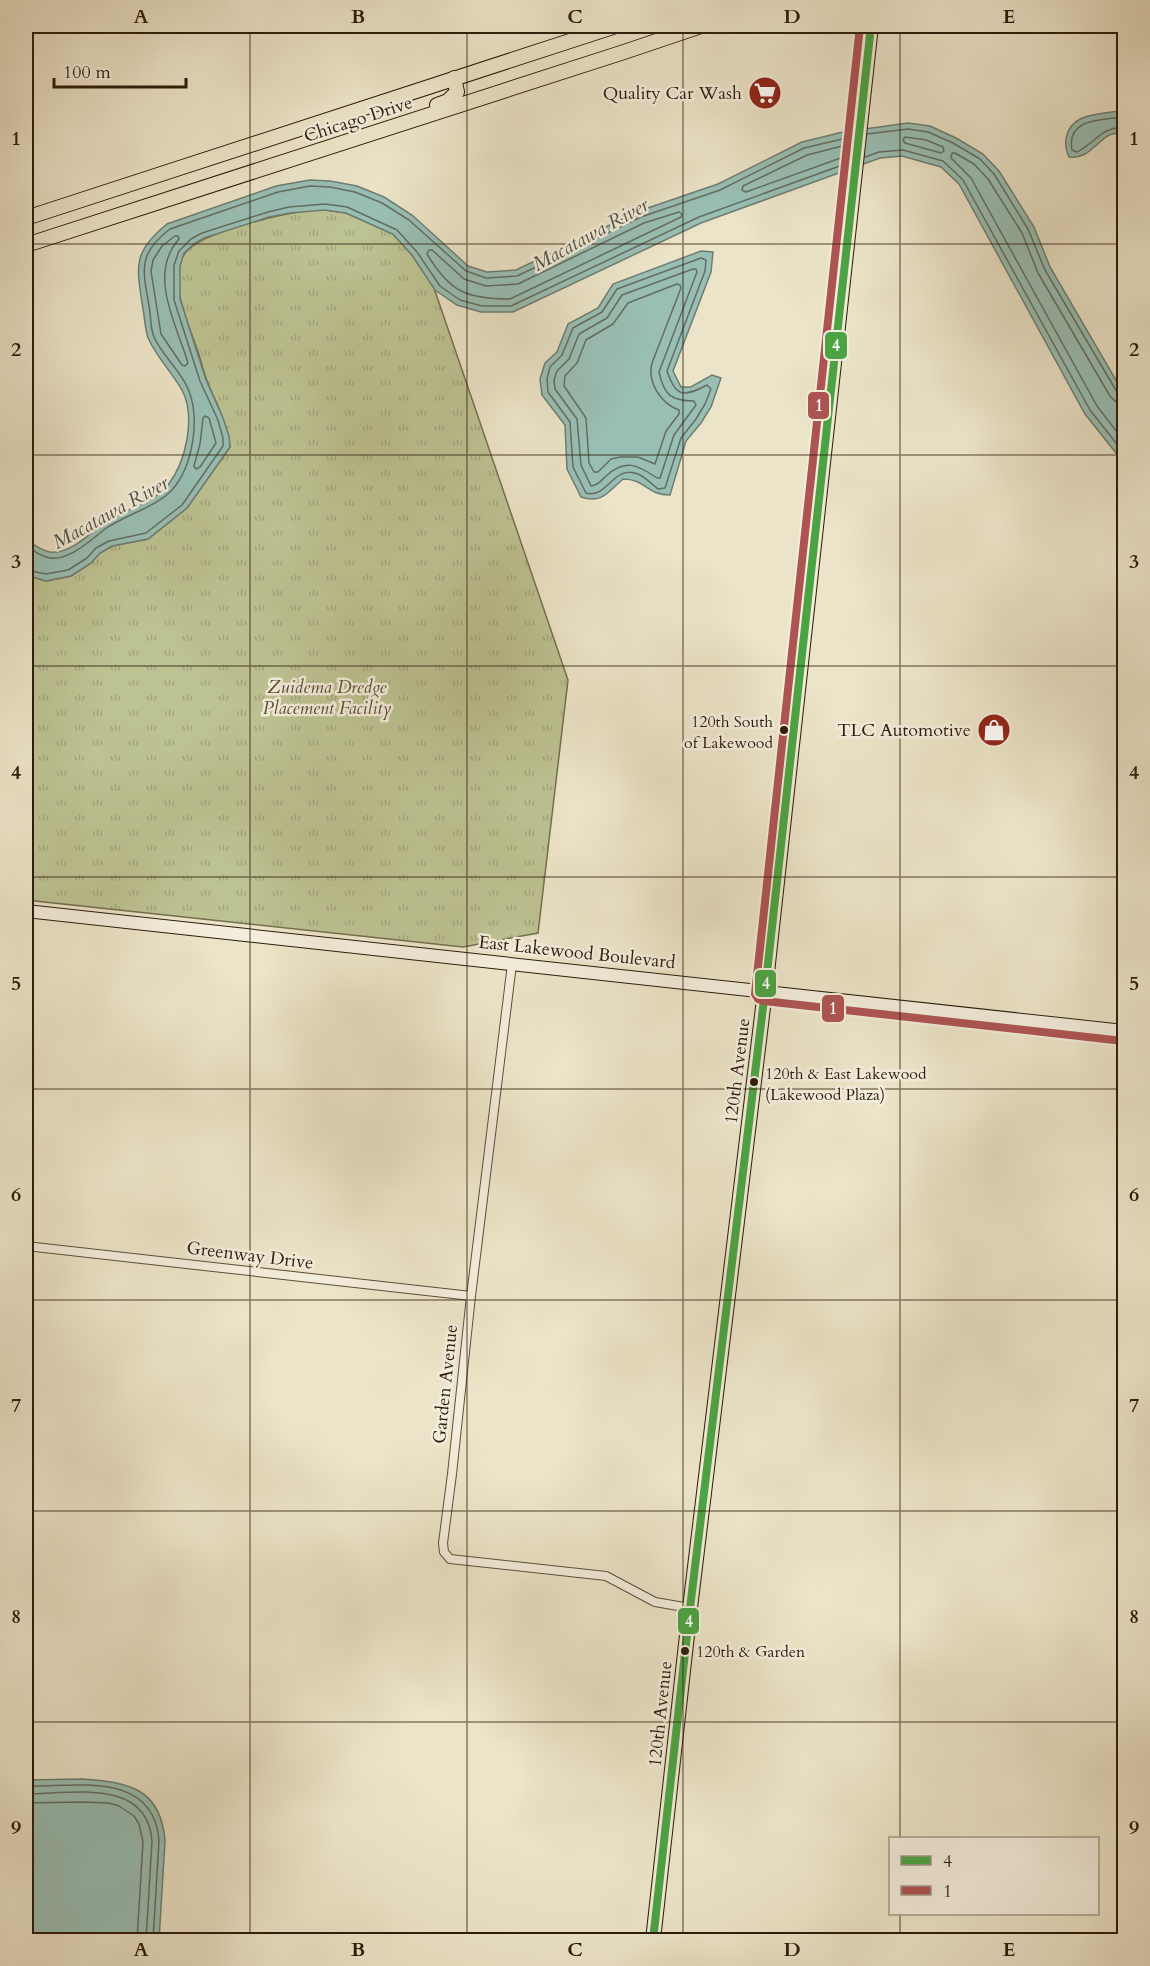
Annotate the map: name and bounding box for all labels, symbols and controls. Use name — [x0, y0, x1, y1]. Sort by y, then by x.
text: A — [133, 3, 149, 30]
text: B — [351, 3, 365, 30]
text: C — [567, 3, 583, 30]
text: D — [783, 3, 801, 30]
text: E — [1003, 3, 1015, 30]
scale bar — [54, 51, 186, 89]
text: 100 m — [63, 60, 111, 85]
supermarket icon: Quality Car Wash — [747, 75, 783, 111]
place label: Quality Car Wash — [603, 81, 742, 106]
street label: Chicago Drive — [301, 90, 416, 149]
text: 1 — [11, 125, 21, 152]
text: 1 — [1129, 125, 1139, 152]
water label: Macatawa River — [527, 191, 655, 278]
line badge: 4 — [824, 331, 848, 360]
text: 4 — [832, 335, 840, 357]
text: 2 — [11, 336, 21, 363]
text: 2 — [1129, 336, 1139, 363]
line badge: 1 — [807, 391, 830, 420]
text: 1 — [815, 395, 823, 417]
water label: Macatawa River — [47, 469, 175, 556]
text: 3 — [11, 548, 21, 575]
text: 3 — [1129, 548, 1139, 575]
park label: Zuidema Dredge Placement Facility — [263, 675, 391, 721]
place label: 120th South of Lakewood — [684, 711, 773, 754]
shop icon: TLC Automotive — [976, 712, 1012, 748]
place label: TLC Automotive — [837, 718, 971, 743]
marker: 120th South of Lakewood — [778, 724, 790, 736]
text: 4 — [11, 759, 21, 786]
text: 4 — [1129, 759, 1139, 786]
street label: East Lakewood Boulevard — [477, 930, 677, 975]
line badge: 4 — [754, 969, 777, 998]
text: 5 — [11, 970, 21, 997]
text: 5 — [1129, 970, 1139, 997]
text: 4 — [762, 973, 770, 995]
line badge: 1 — [821, 994, 845, 1023]
text: 1 — [829, 998, 837, 1020]
street label: 120th Avenue — [719, 1017, 756, 1125]
place label: 120th & East Lakewood (Lakewood Plaza) — [765, 1063, 927, 1106]
marker: 120th & East Lakewood (Lakewood Plaza) — [748, 1076, 760, 1088]
text: 6 — [11, 1181, 21, 1208]
text: 6 — [1129, 1181, 1139, 1208]
street label: Greenway Drive — [185, 1235, 315, 1276]
street label: Garden Avenue — [427, 1323, 464, 1445]
text: 7 — [11, 1392, 21, 1419]
text: 7 — [1129, 1392, 1139, 1419]
text: 8 — [11, 1603, 21, 1630]
text: 8 — [1129, 1603, 1139, 1630]
line badge: 4 — [677, 1607, 700, 1635]
text: 4 — [685, 1611, 693, 1633]
place label: 120th & Garden — [696, 1641, 805, 1663]
marker: 120th & Garden — [679, 1645, 691, 1657]
street label: 120th Avenue — [643, 1660, 678, 1768]
text: 9 — [11, 1814, 21, 1841]
text: 9 — [1129, 1814, 1139, 1841]
legend — [889, 1837, 1099, 1915]
text: 4 — [943, 1849, 952, 1874]
text: 1 — [943, 1879, 952, 1904]
text: A — [133, 1936, 149, 1963]
text: B — [351, 1936, 365, 1963]
text: C — [567, 1936, 583, 1963]
text: D — [783, 1936, 801, 1963]
text: E — [1003, 1936, 1015, 1963]

